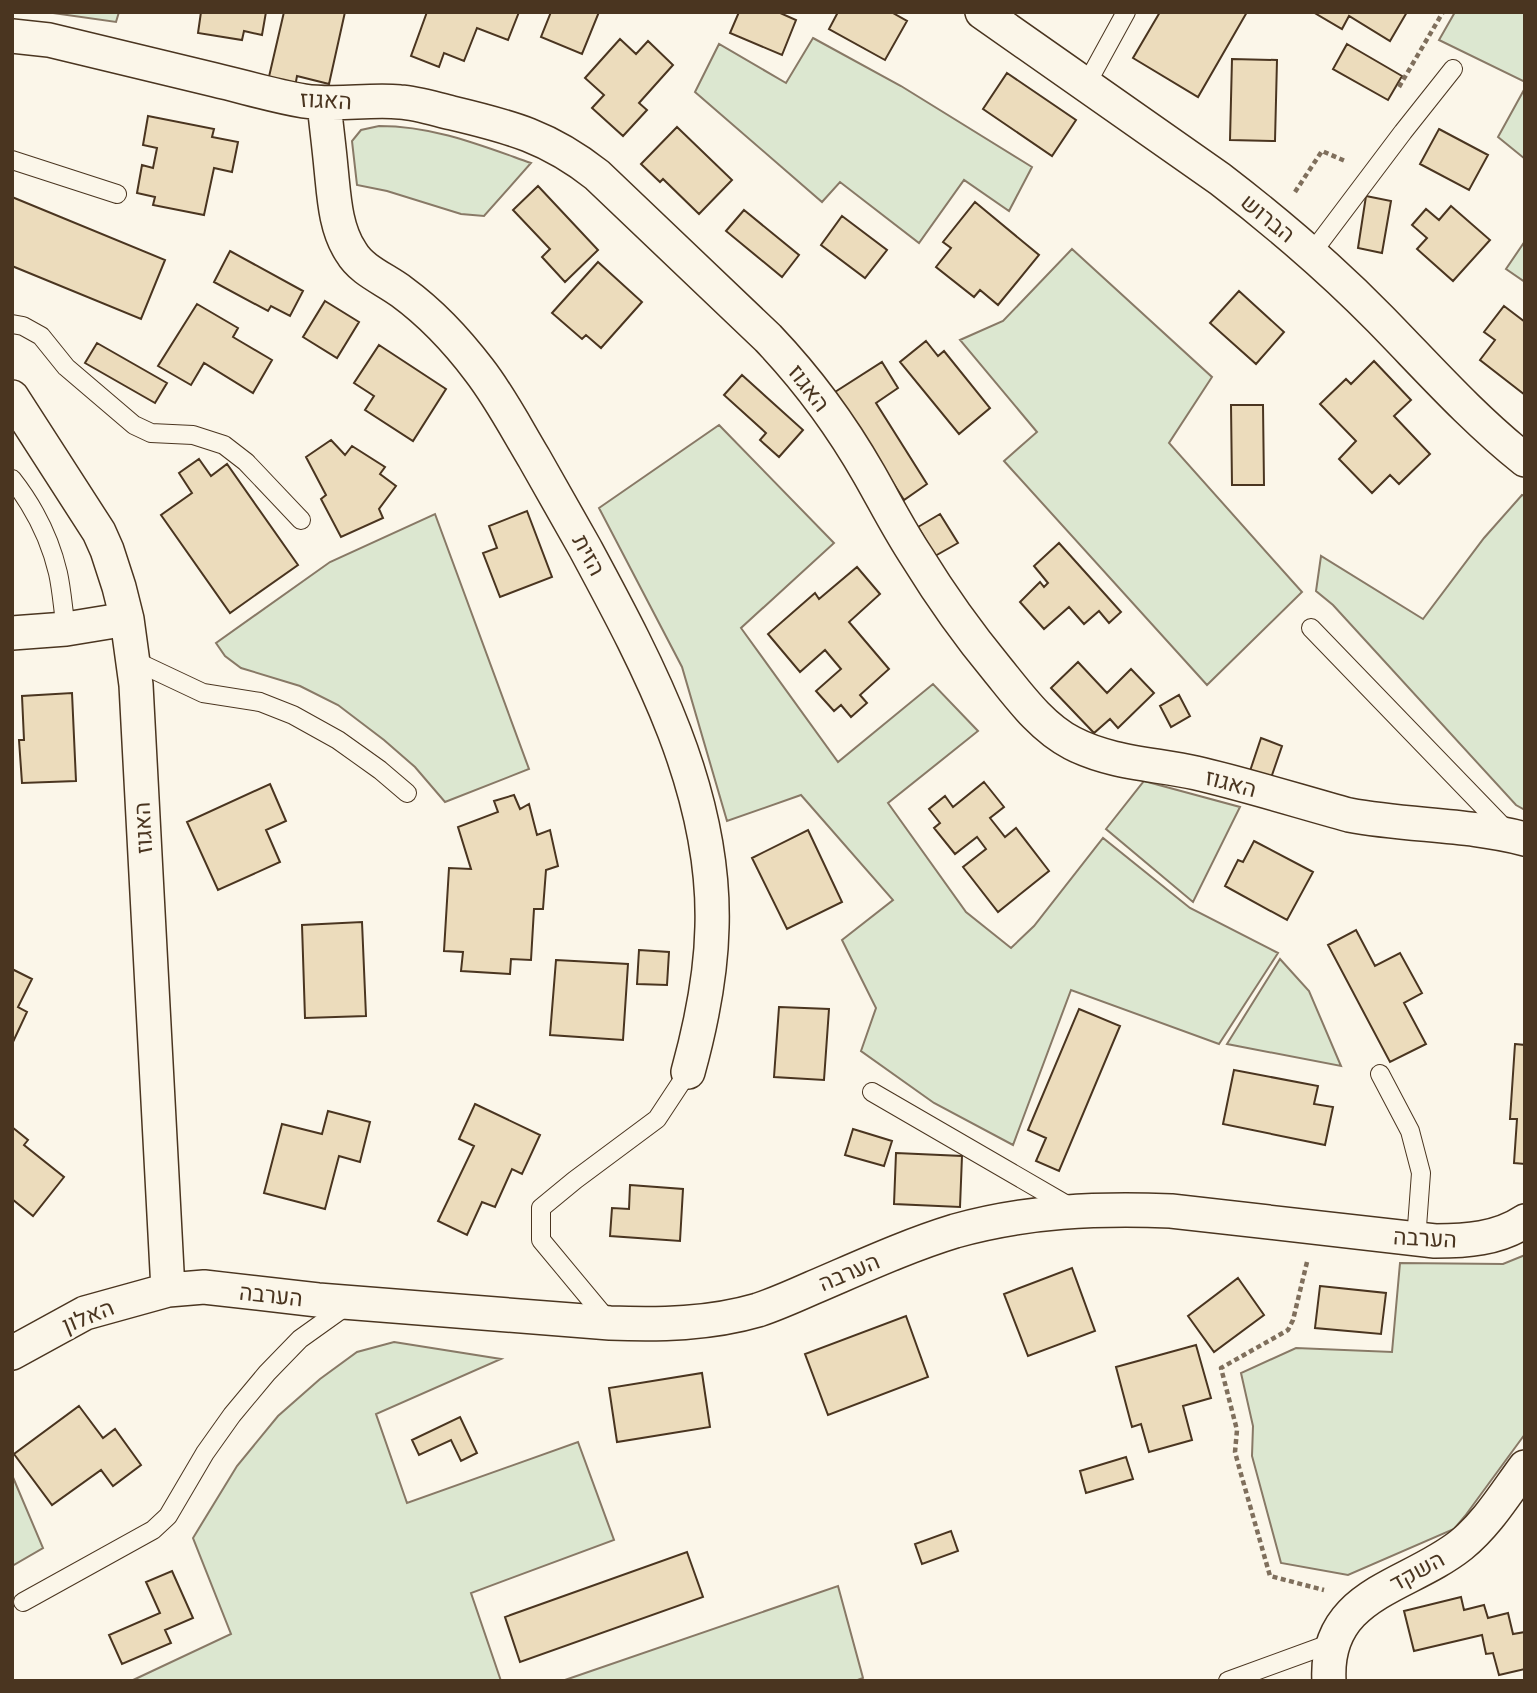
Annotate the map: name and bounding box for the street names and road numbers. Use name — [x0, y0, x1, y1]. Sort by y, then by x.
street label: האגוז — [299, 85, 353, 115]
street label: הברוש — [1235, 188, 1301, 248]
street label: האגוז — [782, 359, 836, 417]
street label: הזית — [567, 529, 611, 581]
street label: האגוז — [1202, 763, 1260, 803]
street label: האגוז — [128, 801, 158, 855]
street label: הערבה — [1392, 1222, 1458, 1254]
street label: הערבה — [814, 1247, 884, 1297]
street label: הערבה — [238, 1278, 304, 1312]
street label: האלון — [58, 1293, 118, 1339]
street label: השקד — [1385, 1545, 1449, 1597]

